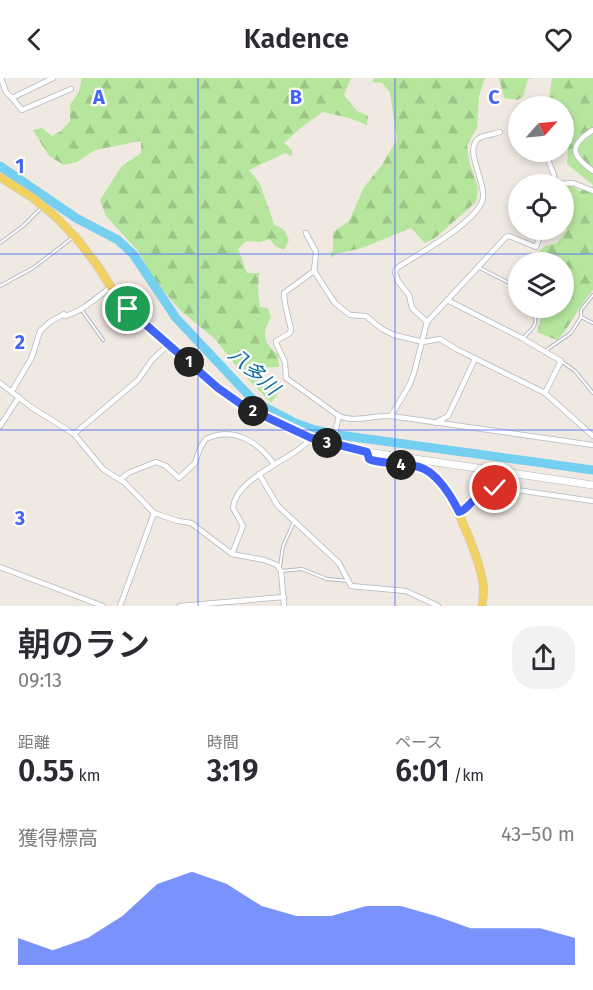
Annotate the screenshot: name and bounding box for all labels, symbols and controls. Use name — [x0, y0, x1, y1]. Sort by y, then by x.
icon: back — [18, 23, 51, 56]
text: Kadence — [244, 23, 349, 55]
icon: heart — [542, 23, 575, 56]
text: A — [92, 85, 106, 109]
text: B — [290, 85, 302, 109]
text: C — [488, 85, 500, 109]
north arrow — [508, 96, 574, 162]
map controls — [508, 96, 574, 318]
text: 1 — [15, 154, 25, 178]
button: locate — [508, 174, 574, 240]
button: layers — [508, 252, 574, 318]
pin — [102, 283, 153, 334]
icon: arrive — [111, 292, 144, 325]
text: 2 — [15, 330, 25, 354]
water label: 八多川 — [224, 342, 286, 401]
pin: 1 — [174, 347, 204, 377]
text: 1 — [185, 352, 193, 371]
pin: 2 — [238, 396, 268, 426]
text: 2 — [249, 401, 257, 420]
pin: 3 — [312, 428, 342, 458]
text: 3 — [323, 433, 331, 452]
pin: 4 — [386, 450, 416, 480]
text: 4 — [396, 455, 406, 474]
pin — [469, 462, 520, 513]
icon: check — [478, 471, 511, 504]
text: 3 — [14, 506, 25, 530]
text: 朝のラン — [18, 625, 150, 665]
button: share — [512, 626, 575, 689]
text: 09:13 — [18, 668, 62, 692]
text: 距離 — [18, 733, 50, 752]
text: 時間 — [207, 733, 239, 752]
text: ペース — [395, 733, 443, 752]
text: 0.55 — [18, 753, 74, 789]
text: 3:19 — [207, 753, 259, 789]
text: 6:01 — [395, 753, 450, 789]
text: km — [74, 766, 101, 785]
text: /km — [450, 766, 484, 785]
text: 43–50 m — [501, 822, 575, 846]
text: 獲得標高 — [18, 826, 98, 850]

